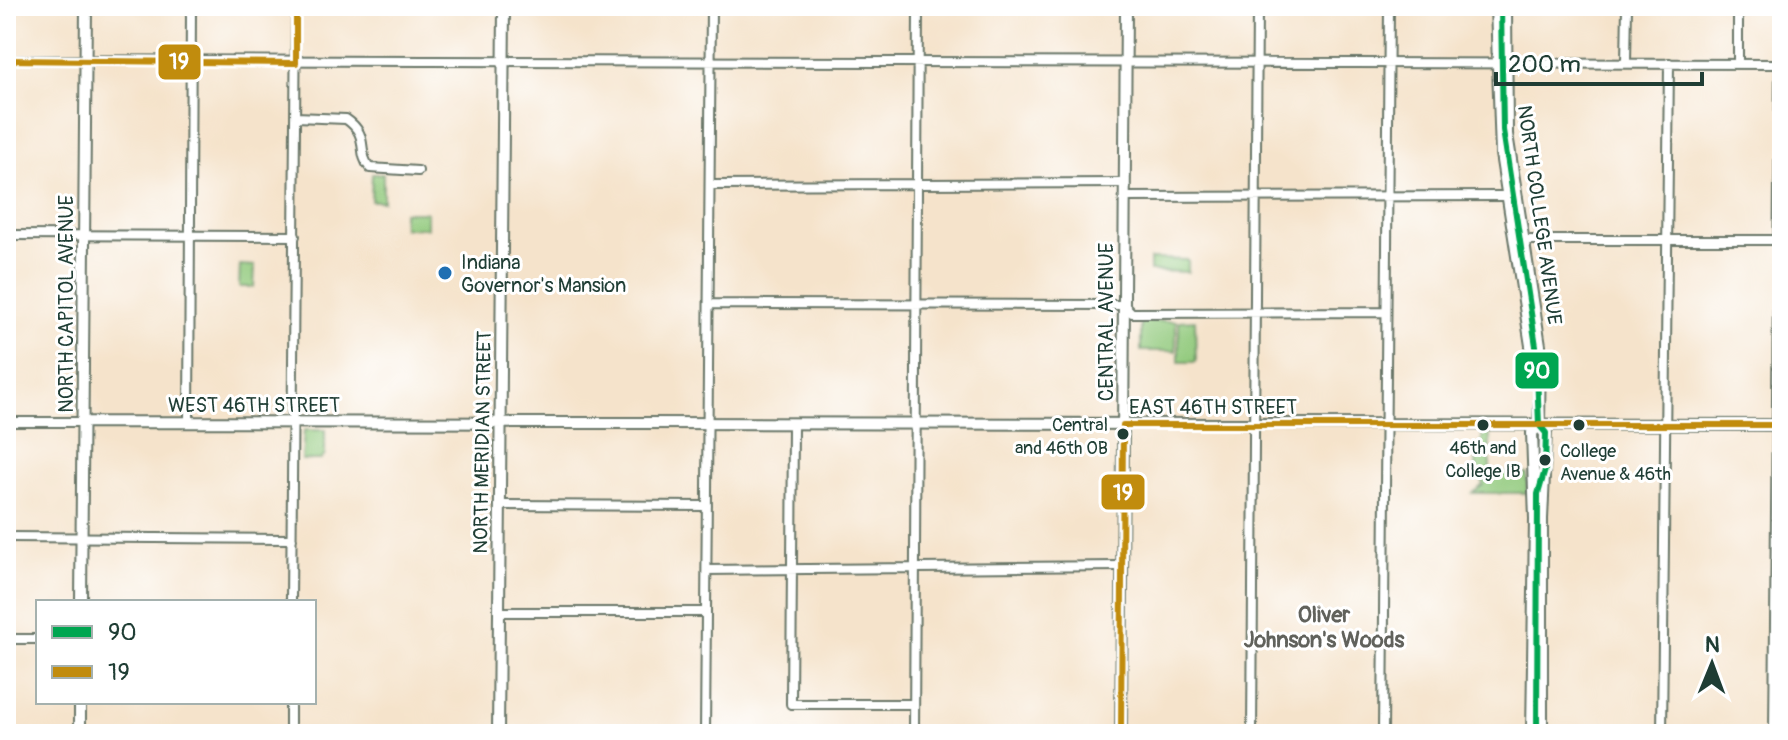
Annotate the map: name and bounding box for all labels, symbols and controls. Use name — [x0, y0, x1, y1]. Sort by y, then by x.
scale bar — [1496, 36, 1702, 86]
line badge: 19 — [157, 43, 202, 81]
text: 19 — [169, 48, 189, 76]
text: 200 m — [1508, 50, 1581, 79]
street label: NORTH COLLEGE AVENUE — [1512, 104, 1567, 326]
street label: NORTH CAPITOL AVENUE — [54, 195, 79, 413]
street label: CENTRAL AVENUE — [1094, 243, 1119, 401]
place label: Indiana Governor's Mansion — [461, 250, 626, 298]
marker: Indiana Governor's Mansion — [436, 264, 454, 282]
street label: NORTH MERIDIAN STREET — [468, 330, 497, 554]
line badge: 90 — [1514, 351, 1560, 390]
text: 90 — [1524, 357, 1550, 385]
street label: WEST 46TH STREET — [168, 393, 340, 418]
street label: EAST 46TH STREET — [1129, 395, 1297, 420]
place label: Central and 46th OB — [1015, 414, 1108, 460]
marker: 46th and College IB — [1475, 417, 1491, 433]
unlabelled marker — [1571, 417, 1587, 433]
marker: Central and 46th OB — [1115, 426, 1131, 442]
place label: 46th and College IB — [1445, 437, 1521, 483]
place label: College Avenue & 46th — [1560, 440, 1671, 486]
marker: College Avenue & 46th — [1537, 452, 1553, 468]
line badge: 19 — [1100, 473, 1146, 511]
text: 19 — [1113, 479, 1133, 507]
legend — [36, 600, 316, 704]
district label: Oliver Johnson's Woods — [1244, 601, 1404, 654]
text: 90 — [108, 618, 137, 647]
north arrow — [1672, 624, 1752, 704]
text: N — [1705, 631, 1720, 659]
text: 19 — [108, 658, 130, 687]

